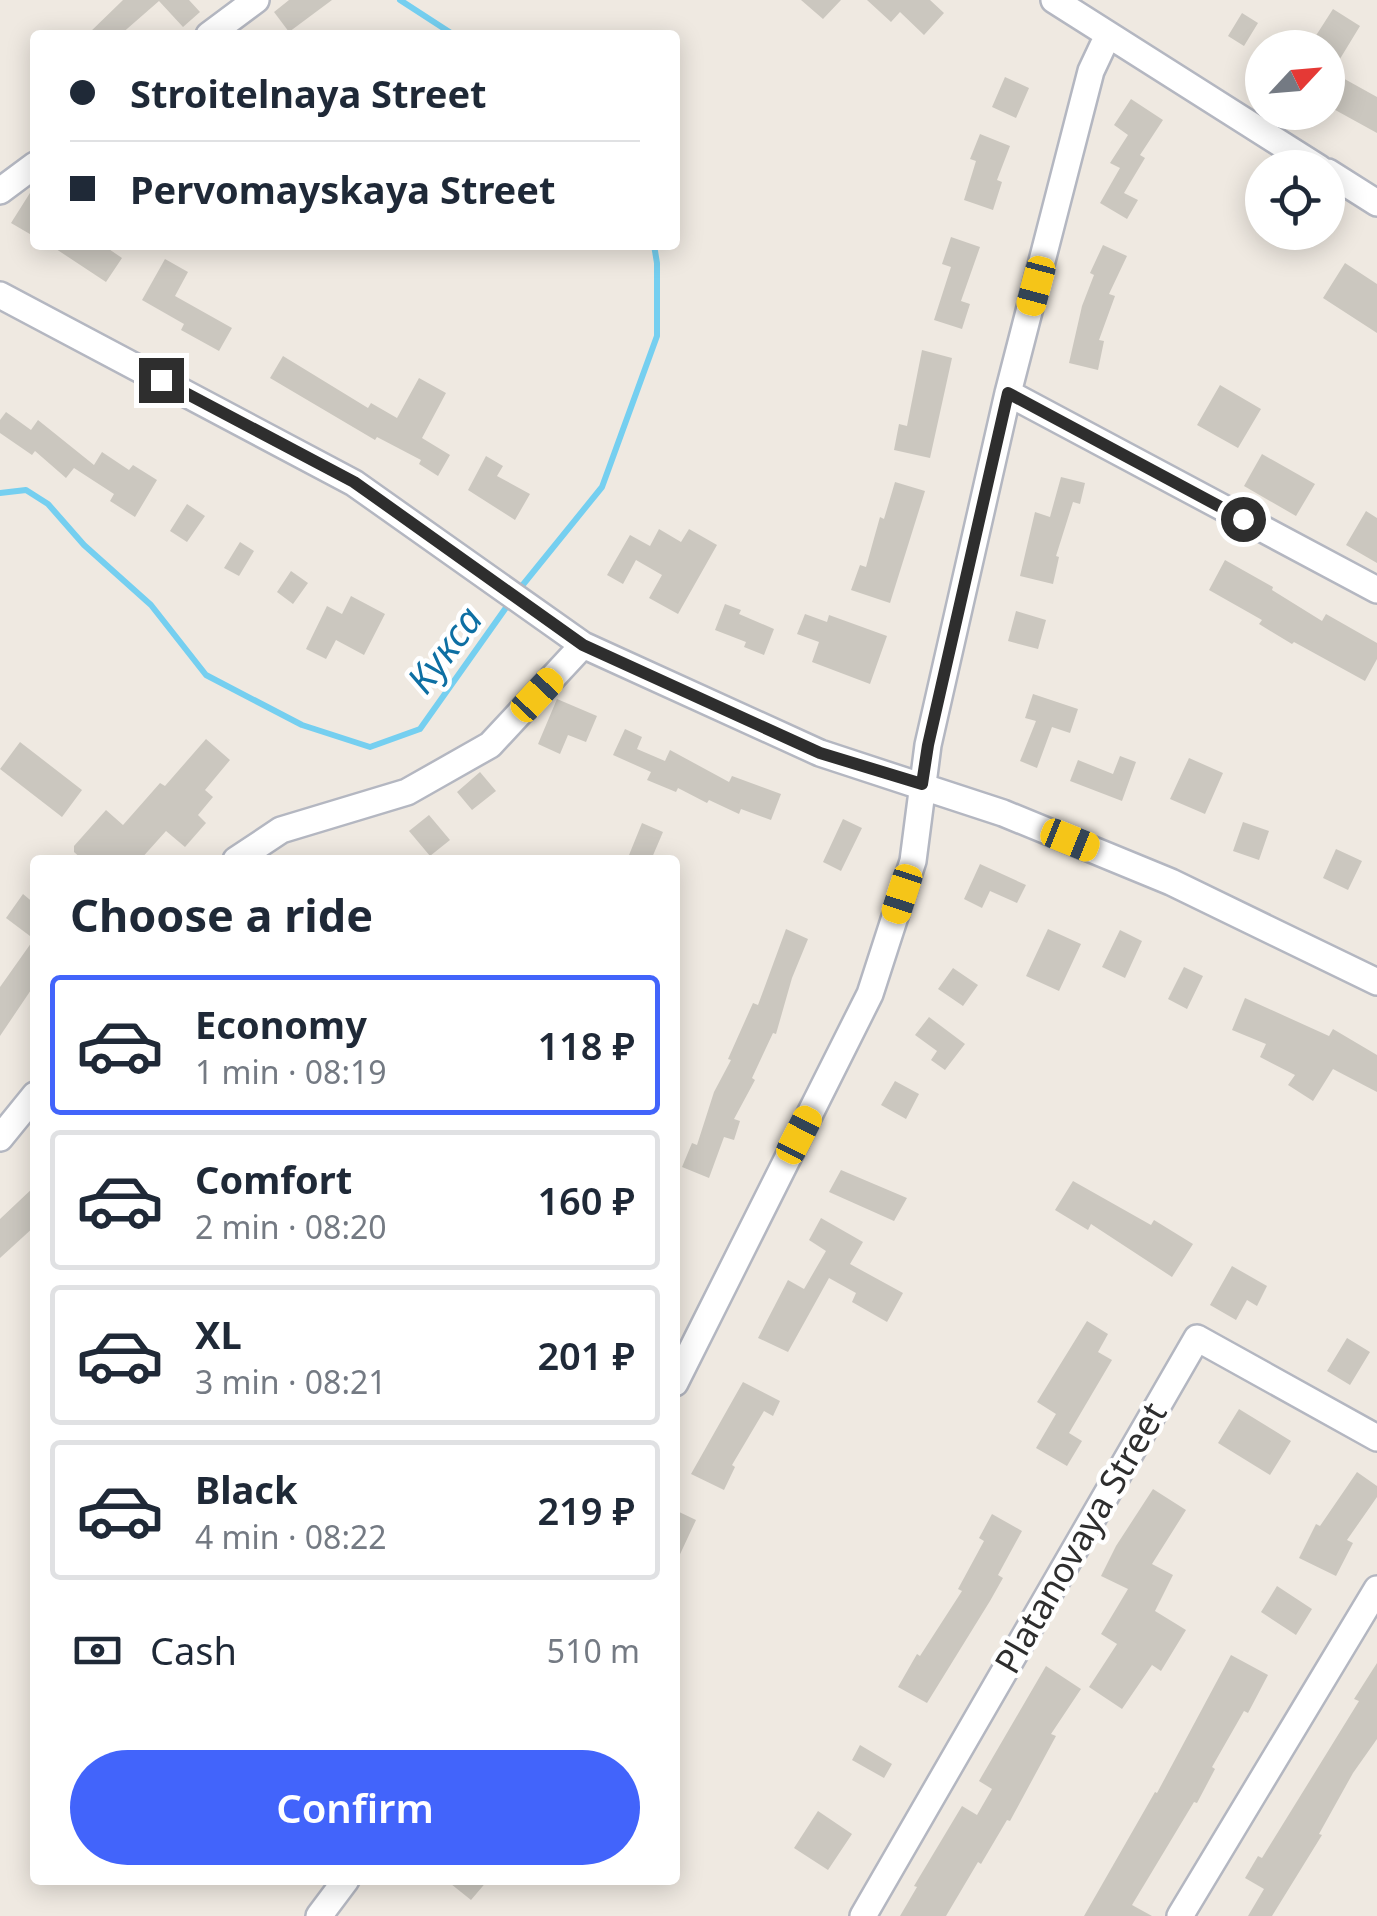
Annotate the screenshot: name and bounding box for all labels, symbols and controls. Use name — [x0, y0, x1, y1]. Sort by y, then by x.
north arrow — [1245, 30, 1345, 130]
map controls — [1245, 30, 1345, 250]
text: Stroitelnaya Street — [130, 67, 487, 119]
button: locate — [1245, 150, 1345, 250]
text: Pervomayskaya Street — [130, 163, 556, 215]
car — [1014, 253, 1058, 319]
route end — [139, 358, 184, 403]
route start — [1221, 497, 1266, 542]
water label: Кукса — [394, 595, 493, 703]
car — [506, 663, 568, 727]
car — [1037, 815, 1103, 865]
car — [878, 861, 926, 927]
text: Choose a ride — [70, 884, 373, 945]
text: Economy — [195, 998, 367, 1050]
icon: car — [75, 1000, 165, 1090]
text: 118 ₽ — [537, 1019, 635, 1071]
text: 1 min · 08:19 — [195, 1050, 387, 1093]
car — [772, 1101, 826, 1169]
text: Comfort — [195, 1153, 352, 1205]
icon: car — [75, 1155, 165, 1245]
text: 160 ₽ — [537, 1174, 635, 1226]
text: 2 min · 08:20 — [195, 1205, 387, 1248]
text: XL — [195, 1308, 242, 1360]
icon: car — [75, 1310, 165, 1400]
text: 201 ₽ — [537, 1329, 635, 1381]
text: 3 min · 08:21 — [195, 1360, 387, 1403]
street label: Platanovaya Street — [983, 1393, 1177, 1681]
text: Black — [195, 1463, 298, 1515]
icon: car — [75, 1465, 165, 1555]
text: 219 ₽ — [537, 1484, 635, 1536]
text: 4 min · 08:22 — [195, 1515, 387, 1558]
icon: cash — [70, 1623, 125, 1678]
text: Cash — [150, 1624, 237, 1676]
text: 510 m — [547, 1629, 640, 1672]
button: Confirm — [70, 1750, 640, 1865]

